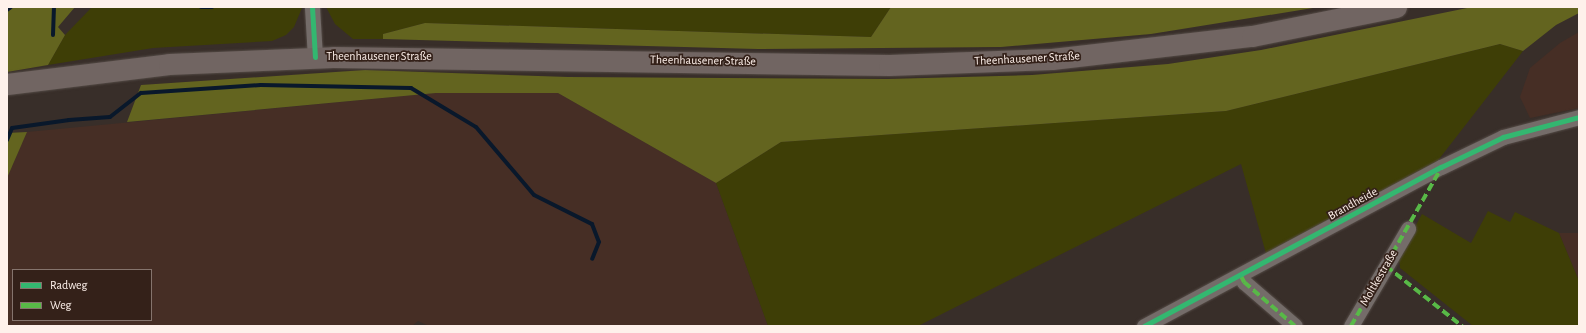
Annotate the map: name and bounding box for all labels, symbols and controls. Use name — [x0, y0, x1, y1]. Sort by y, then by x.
street label: Theenhausener Straße — [974, 49, 1080, 69]
street label: Theenhausener Straße — [326, 50, 432, 64]
street label: Theenhausener Straße — [650, 53, 756, 69]
street label: Brandheide — [1326, 185, 1380, 223]
street label: Moltkestraße — [1357, 247, 1401, 309]
legend — [12, 269, 152, 321]
text: Radweg — [50, 279, 87, 291]
text: Weg — [50, 299, 71, 311]

